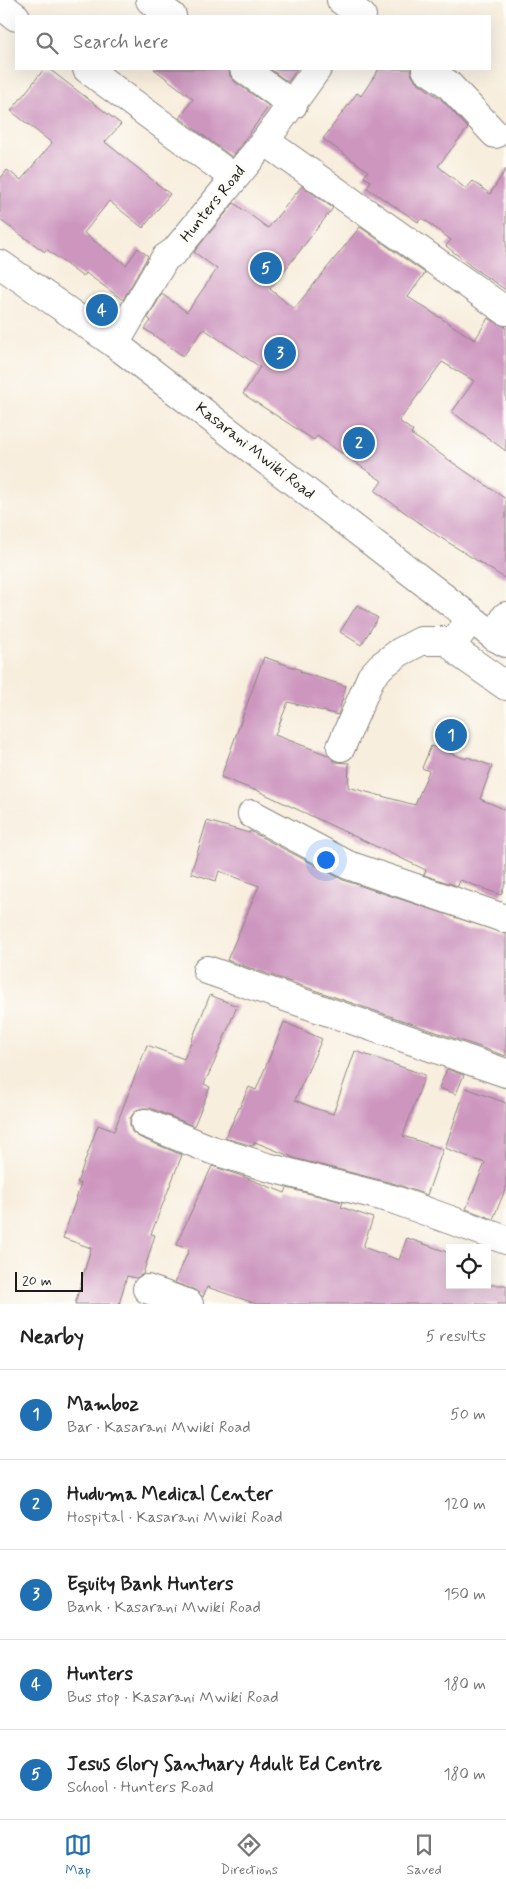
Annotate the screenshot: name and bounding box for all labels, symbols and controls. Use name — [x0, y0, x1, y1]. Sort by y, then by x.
search box — [15, 15, 491, 70]
icon: search — [33, 29, 61, 57]
text: Search here — [73, 30, 169, 55]
street label: Hunters Road — [176, 161, 250, 247]
pin: 5 — [250, 249, 282, 287]
pin: 4 — [86, 291, 118, 329]
pin: 3 — [264, 334, 296, 372]
street label: Kasarani Mwiki Road — [191, 398, 319, 504]
pin: 2 — [343, 424, 375, 462]
pin: 1 — [435, 716, 467, 754]
your location — [313, 847, 339, 873]
map controls — [446, 1244, 491, 1289]
button: locate — [446, 1244, 491, 1289]
scale bar — [15, 1269, 82, 1292]
text: 20 m — [22, 1272, 52, 1290]
text: Nearby — [20, 1323, 84, 1351]
text: 5 results — [426, 1326, 486, 1347]
text: Mamboz — [67, 1392, 139, 1417]
text: 1 — [32, 1404, 40, 1425]
text: 50 m — [450, 1404, 486, 1425]
text: Bar · Kasarani Mwiki Road — [67, 1417, 251, 1438]
text: Huduma Medical Center — [67, 1482, 273, 1507]
text: 2 — [32, 1494, 40, 1515]
text: 120 m — [444, 1494, 486, 1515]
text: Hospital · Kasarani Mwiki Road — [67, 1507, 283, 1528]
text: Equity Bank Hunters — [67, 1572, 233, 1597]
text: 3 — [32, 1584, 40, 1605]
text: 150 m — [444, 1584, 486, 1605]
text: Bank · Kasarani Mwiki Road — [67, 1597, 261, 1618]
text: Hunters — [67, 1662, 133, 1687]
text: 4 — [31, 1674, 41, 1695]
text: 180 m — [443, 1674, 486, 1695]
text: Bus stop · Kasarani Mwiki Road — [67, 1687, 279, 1708]
text: Jesus Glory Santuary Adult Ed Centre — [67, 1752, 382, 1777]
text: 5 — [31, 1764, 41, 1785]
text: 180 m — [443, 1764, 486, 1785]
text: School · Hunters Road — [67, 1777, 214, 1798]
tab: Map — [64, 1831, 92, 1879]
tab: Directions — [221, 1831, 278, 1879]
tab: Saved — [406, 1831, 442, 1879]

